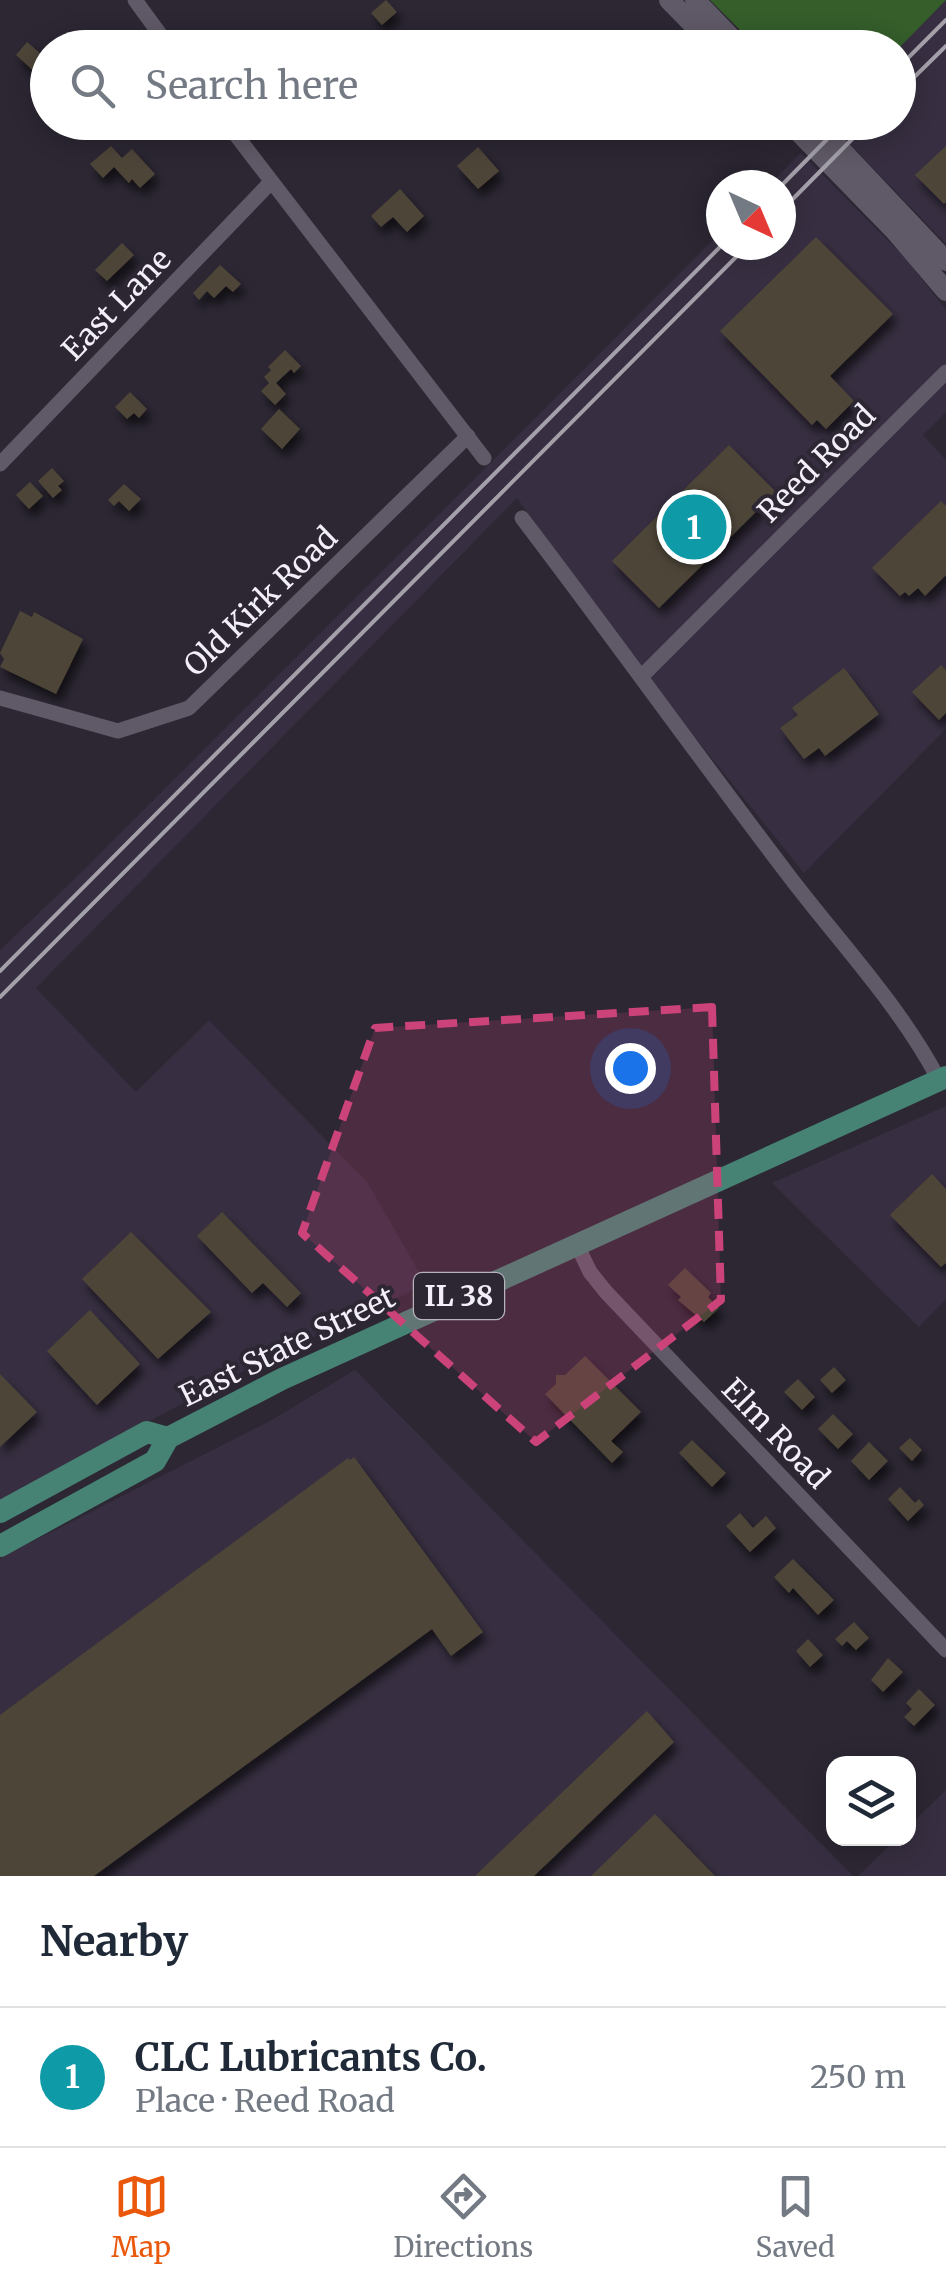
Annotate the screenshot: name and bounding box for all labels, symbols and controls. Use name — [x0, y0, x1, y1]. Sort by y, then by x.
search box — [30, 30, 916, 140]
icon: search — [65, 58, 120, 113]
text: Search here — [145, 62, 358, 109]
north arrow — [706, 170, 796, 260]
street label: East Lane — [53, 240, 179, 368]
street label: Reed Road — [749, 396, 883, 530]
pin: 1 — [662, 490, 726, 564]
street label: Old Kirk Road — [175, 518, 345, 684]
your location — [605, 1043, 656, 1094]
road number: IL 38 — [414, 1273, 504, 1319]
street label: East State Street — [173, 1277, 401, 1415]
street label: Elm Road — [714, 1370, 838, 1496]
map controls — [826, 1756, 916, 1846]
button: layers — [826, 1756, 916, 1846]
text: Nearby — [40, 1915, 188, 1967]
text: CLC Lubricants Co. — [135, 2034, 487, 2081]
text: 1 — [65, 2057, 80, 2097]
text: 250 m — [810, 2057, 906, 2097]
text: Place · Reed Road — [135, 2081, 395, 2121]
tab: Map — [111, 2169, 171, 2265]
tab: Directions — [393, 2169, 533, 2265]
tab: Saved — [755, 2169, 835, 2265]

